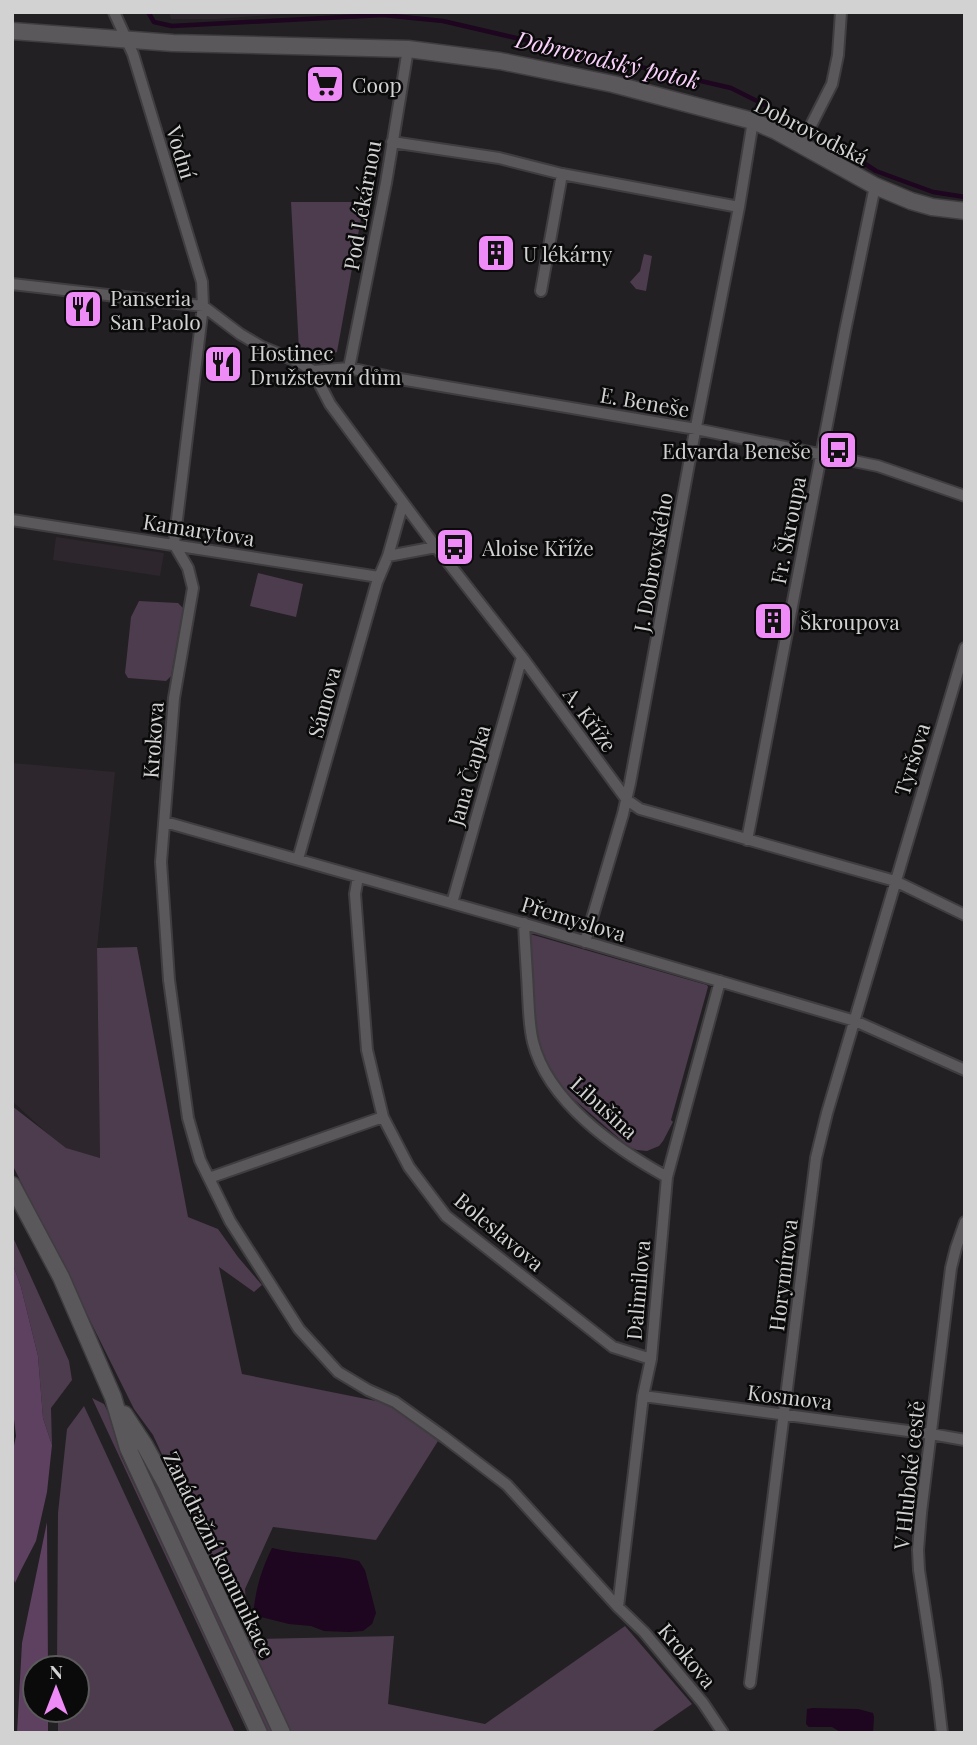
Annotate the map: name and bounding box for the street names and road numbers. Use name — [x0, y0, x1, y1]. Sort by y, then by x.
street label: Dobrovodská — [750, 89, 874, 171]
street label: Vodní — [160, 121, 203, 182]
street label: Pod Lékárnou — [336, 138, 386, 272]
street label: E. Beneše — [598, 379, 692, 423]
street label: Fr. Škroupa — [763, 473, 811, 586]
street label: J. Dobrovského — [626, 490, 678, 635]
street label: Kamarytova — [141, 506, 257, 552]
street label: Sámova — [300, 663, 346, 741]
street label: A. Kříže — [557, 680, 624, 757]
street label: Krokova — [135, 700, 169, 779]
street label: Tyršova — [887, 719, 935, 799]
street label: Jana Čapka — [440, 721, 496, 830]
street label: Přemyslova — [518, 889, 630, 947]
street label: Libušina — [566, 1069, 645, 1145]
street label: Boleslavova — [449, 1185, 551, 1277]
street label: Horymírova — [761, 1217, 803, 1333]
street label: Dalimilova — [619, 1238, 655, 1341]
street label: Kosmova — [746, 1377, 835, 1415]
street label: V Hluboké cestě — [886, 1399, 930, 1552]
street label: Zanádražní komunikace — [158, 1446, 282, 1662]
street label: Krokova — [653, 1617, 724, 1694]

